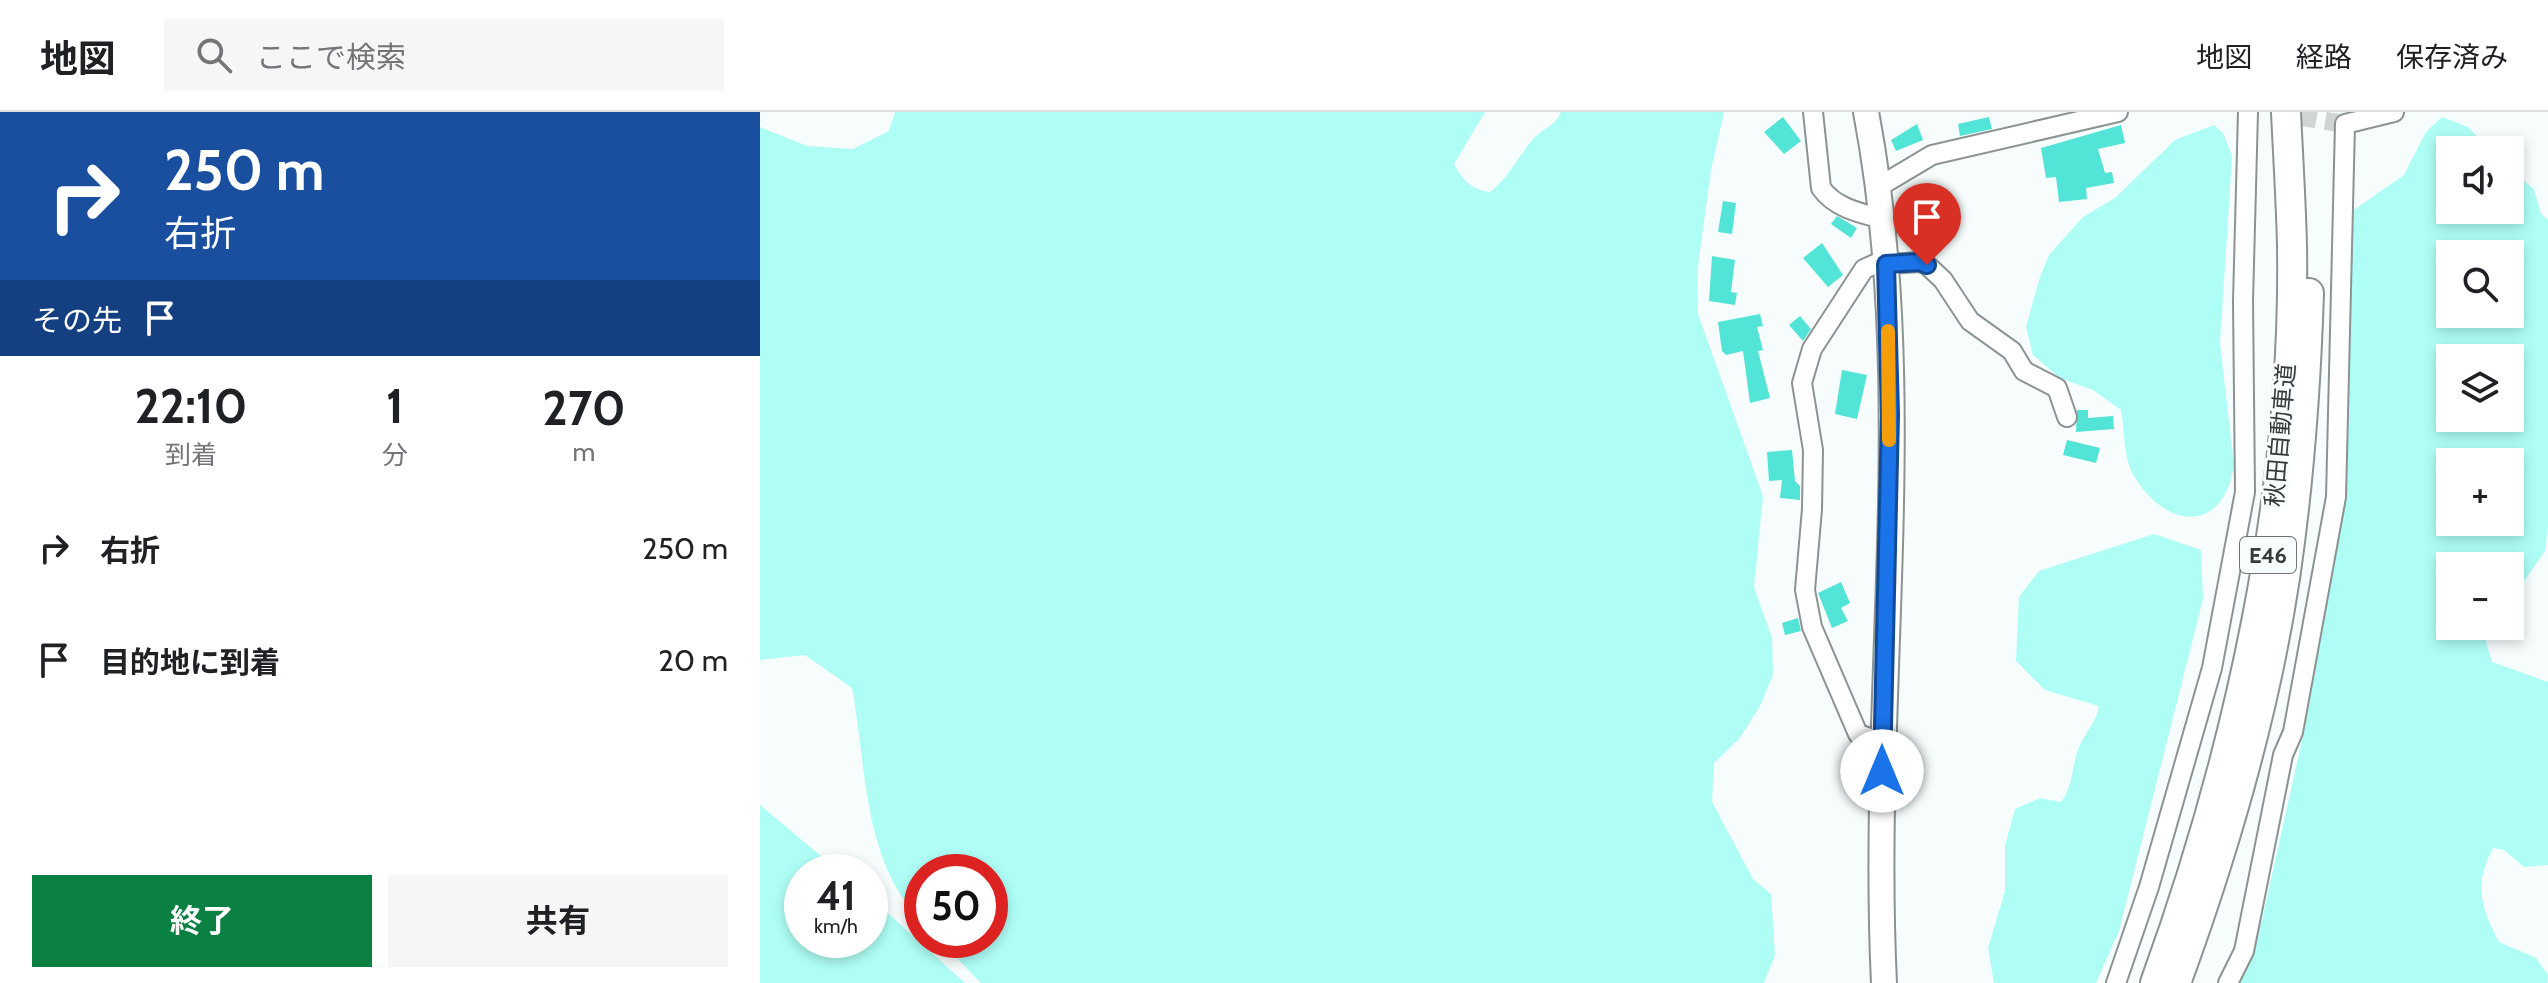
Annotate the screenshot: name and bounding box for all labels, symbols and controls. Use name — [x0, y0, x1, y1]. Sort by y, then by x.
search box — [164, 19, 724, 91]
icon: search — [192, 33, 236, 77]
text: 地図 — [40, 35, 116, 82]
text: ここで検索 — [256, 39, 406, 76]
text: 地図 — [2196, 40, 2252, 74]
text: 経路 — [2296, 40, 2352, 74]
text: 保存済み — [2396, 40, 2508, 74]
text: 250 m — [164, 136, 325, 204]
map controls — [2436, 136, 2524, 640]
button: sound — [2436, 136, 2524, 224]
icon: right — [32, 144, 136, 248]
pin — [1893, 183, 1961, 265]
icon: arrive — [1905, 195, 1949, 239]
text: 右折 — [164, 211, 236, 255]
button: search — [2436, 240, 2524, 328]
icon: arrive — [138, 296, 182, 340]
text: その先 — [32, 302, 122, 339]
button: layers — [2436, 344, 2524, 432]
street label: 秋田自動車道 — [2259, 362, 2301, 508]
text: 22:10 — [134, 377, 247, 435]
text: 1 — [386, 377, 404, 435]
text: 270 — [542, 379, 626, 437]
text: m — [572, 436, 595, 468]
text: 到着 — [165, 439, 217, 471]
text: 分 — [382, 439, 408, 471]
button: + — [2436, 448, 2524, 536]
icon: right — [32, 526, 76, 570]
text: 250 m — [642, 530, 728, 567]
text: 右折 — [100, 532, 160, 569]
road number: E46 — [2240, 537, 2296, 573]
button: − — [2436, 552, 2524, 640]
icon: arrive — [32, 638, 76, 682]
text: 20 m — [658, 642, 728, 679]
text: 目的地に到着 — [100, 644, 280, 681]
position arrow — [1840, 729, 1924, 813]
speed limit sign: 50 — [904, 854, 1008, 958]
text: 41 — [816, 871, 856, 920]
button: 終了 — [32, 875, 372, 967]
button: 共有 — [388, 875, 728, 967]
text: km/h — [814, 914, 858, 938]

